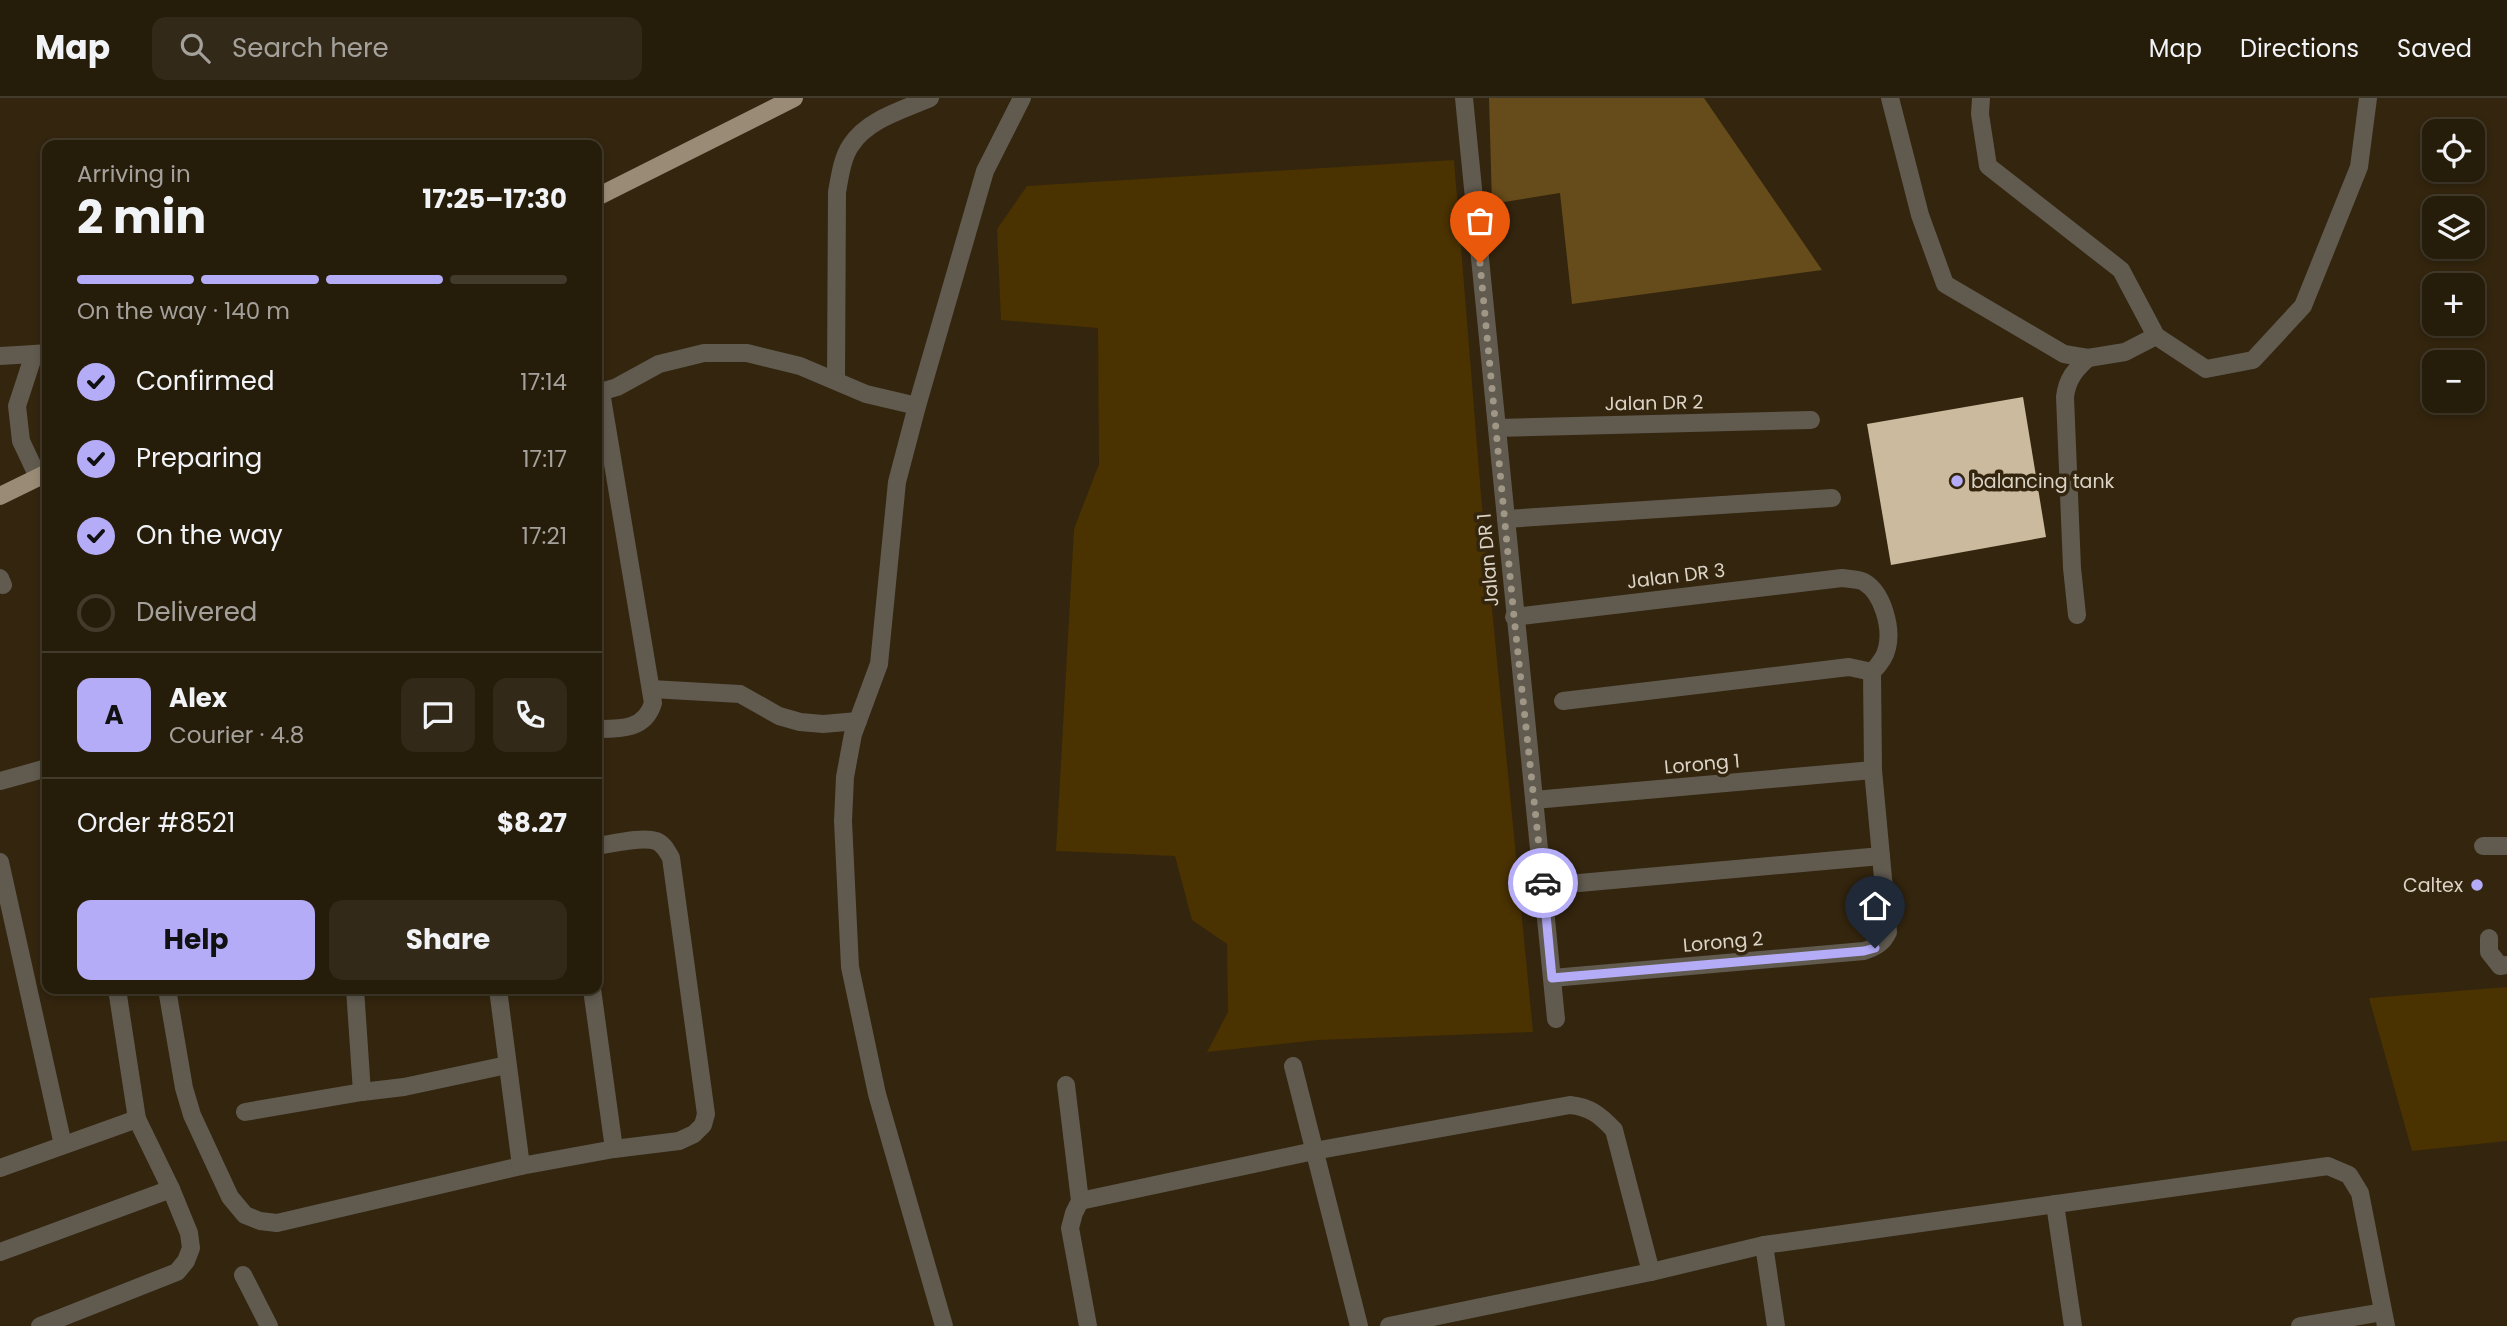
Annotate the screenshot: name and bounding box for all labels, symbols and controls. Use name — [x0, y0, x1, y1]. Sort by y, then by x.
search box — [152, 17, 642, 80]
text: Map — [35, 24, 110, 71]
icon: search — [176, 29, 214, 67]
text: Search here — [232, 30, 389, 66]
text: Map — [2149, 32, 2202, 65]
text: Directions — [2240, 32, 2359, 65]
text: Saved — [2397, 32, 2472, 65]
map controls — [2422, 119, 2485, 413]
button: locate — [2422, 119, 2485, 182]
text: Arriving in — [77, 158, 191, 190]
text: 17:25–17:30 — [422, 181, 567, 217]
text: 2 min — [77, 185, 206, 249]
pin — [1450, 191, 1510, 263]
button: layers — [2422, 196, 2485, 259]
icon: bag — [1461, 202, 1499, 240]
button: + — [2422, 273, 2485, 336]
text: On the way · 140 m — [77, 295, 290, 327]
button: − — [2422, 350, 2485, 413]
icon: check — [77, 363, 115, 401]
text: Confirmed — [136, 363, 274, 399]
text: 17:14 — [520, 366, 567, 398]
street label: Jalan DR 2 — [1604, 389, 1704, 417]
icon: check — [77, 440, 115, 478]
text: Preparing — [136, 440, 262, 476]
text: 17:17 — [522, 443, 567, 475]
place label: balancing tank — [1971, 468, 2115, 495]
marker: balancing tank — [1949, 473, 1965, 489]
street label: Jalan DR 1 — [1470, 512, 1506, 608]
icon: check — [77, 517, 115, 555]
text: On the way — [136, 517, 283, 553]
text: 17:21 — [522, 520, 567, 552]
street label: Jalan DR 3 — [1625, 557, 1727, 595]
text: Delivered — [136, 594, 257, 630]
button: chat — [401, 678, 475, 752]
button: phone — [493, 678, 567, 752]
text: Alex — [169, 680, 227, 716]
text: A — [104, 697, 124, 733]
text: Courier · 4.8 — [169, 719, 304, 751]
street label: Lorong 1 — [1663, 747, 1741, 781]
text: Order #8521 — [77, 805, 235, 841]
text: $8.27 — [497, 805, 567, 841]
courier — [1508, 848, 1578, 918]
icon: car — [1524, 864, 1562, 902]
place label: Caltex — [2403, 872, 2463, 899]
pin — [1845, 876, 1905, 948]
marker: Caltex — [2469, 877, 2485, 893]
icon: home — [1856, 887, 1894, 925]
button: Help — [77, 900, 315, 980]
button: Share — [329, 900, 567, 980]
street label: Lorong 2 — [1682, 925, 1764, 959]

